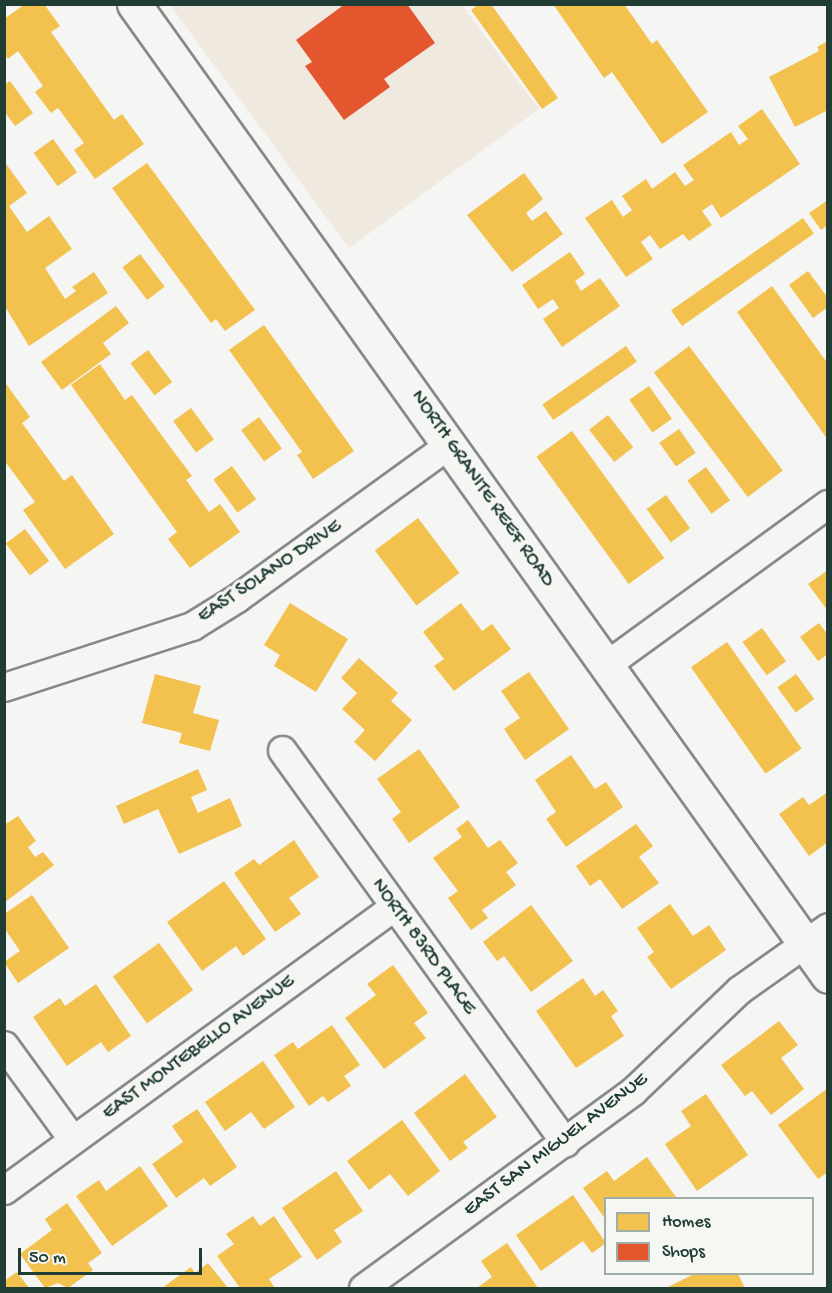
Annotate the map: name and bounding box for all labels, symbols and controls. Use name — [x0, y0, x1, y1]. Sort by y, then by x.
street label: NORTH GRANITE REEF ROAD — [405, 386, 559, 592]
street label: EAST SOLANO DRIVE — [194, 515, 346, 629]
street label: NORTH 83RD PLACE — [366, 874, 480, 1020]
street label: EAST MONTEBELLO AVENUE — [98, 970, 300, 1126]
street label: EAST SAN MIGUEL AVENUE — [459, 1068, 653, 1222]
legend — [604, 1197, 814, 1275]
text: Homes — [662, 1212, 710, 1233]
scale bar — [21, 1236, 206, 1274]
text: Shops — [662, 1242, 705, 1263]
text: 50 m — [29, 1248, 66, 1269]

